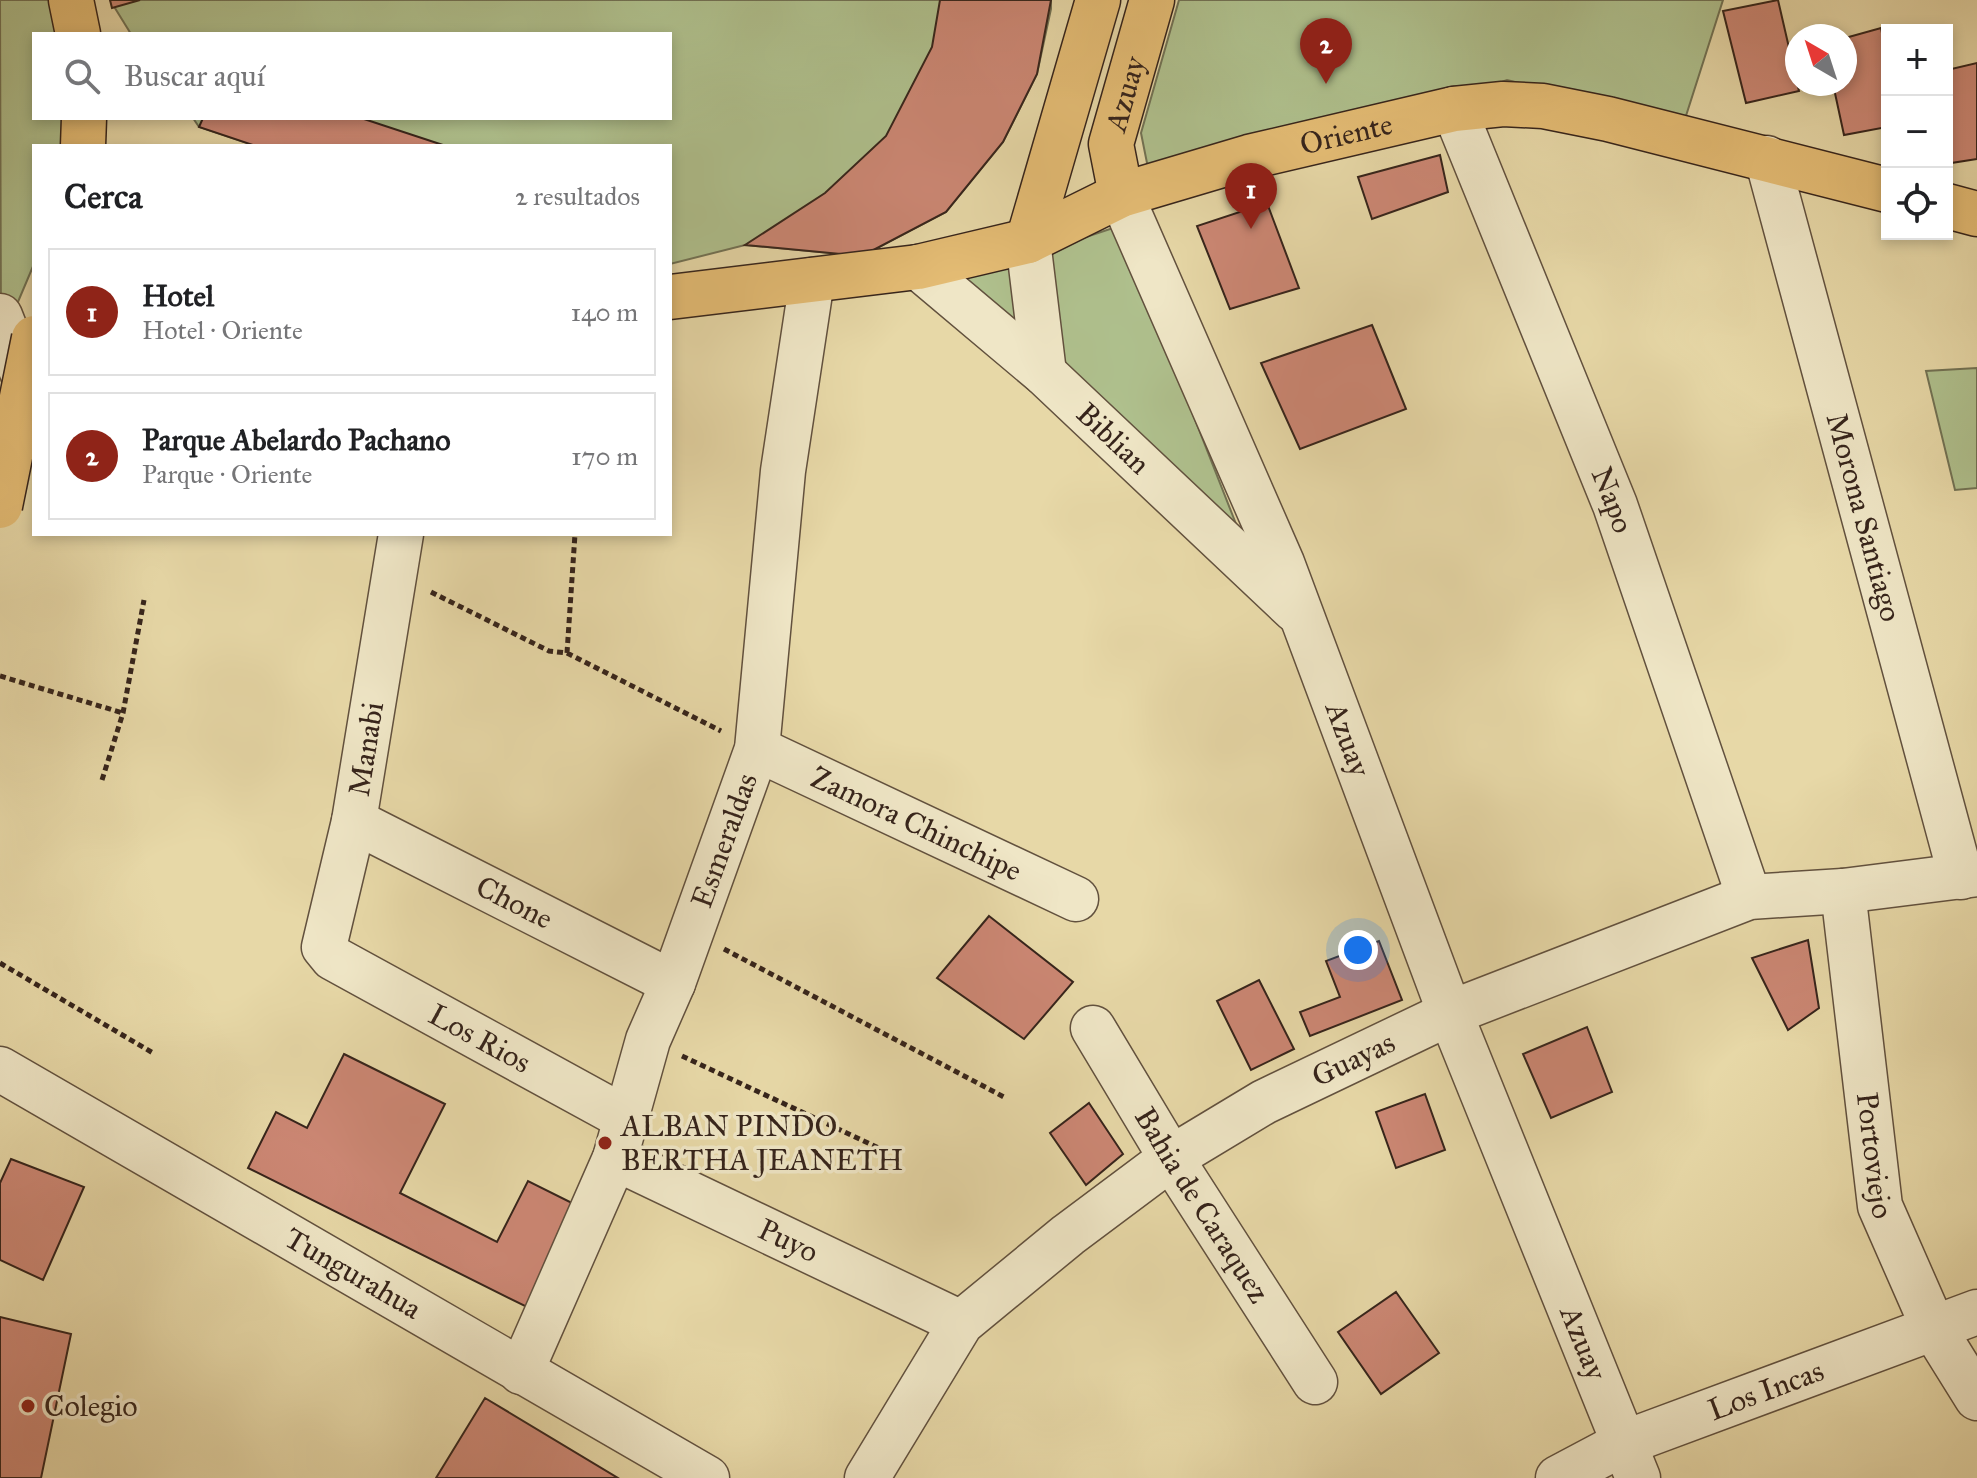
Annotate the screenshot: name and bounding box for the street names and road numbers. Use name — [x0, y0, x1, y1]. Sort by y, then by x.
street label: Azuay — [1097, 51, 1153, 138]
street label: Oriente — [1296, 106, 1396, 162]
street label: Biblian — [1069, 395, 1158, 482]
street label: Morona Santiago — [1819, 409, 1909, 625]
street label: Napo — [1583, 462, 1641, 538]
street label: Azuay — [1317, 695, 1378, 782]
street label: Manabi — [341, 699, 391, 799]
street label: Zamora Chinchipe — [805, 759, 1027, 889]
street label: Esmeraldas — [683, 768, 765, 913]
street label: Chone — [470, 868, 559, 937]
street label: Los Rios — [423, 996, 537, 1081]
street label: Guayas — [1306, 1024, 1401, 1094]
street label: Portoviejo — [1849, 1090, 1901, 1224]
street label: Bahia de Caraquez — [1127, 1101, 1277, 1310]
street label: Puyo — [753, 1211, 824, 1270]
street label: Tungurahua — [278, 1220, 428, 1327]
street label: Azuay — [1552, 1299, 1615, 1386]
street label: Los Incas — [1703, 1353, 1829, 1428]

